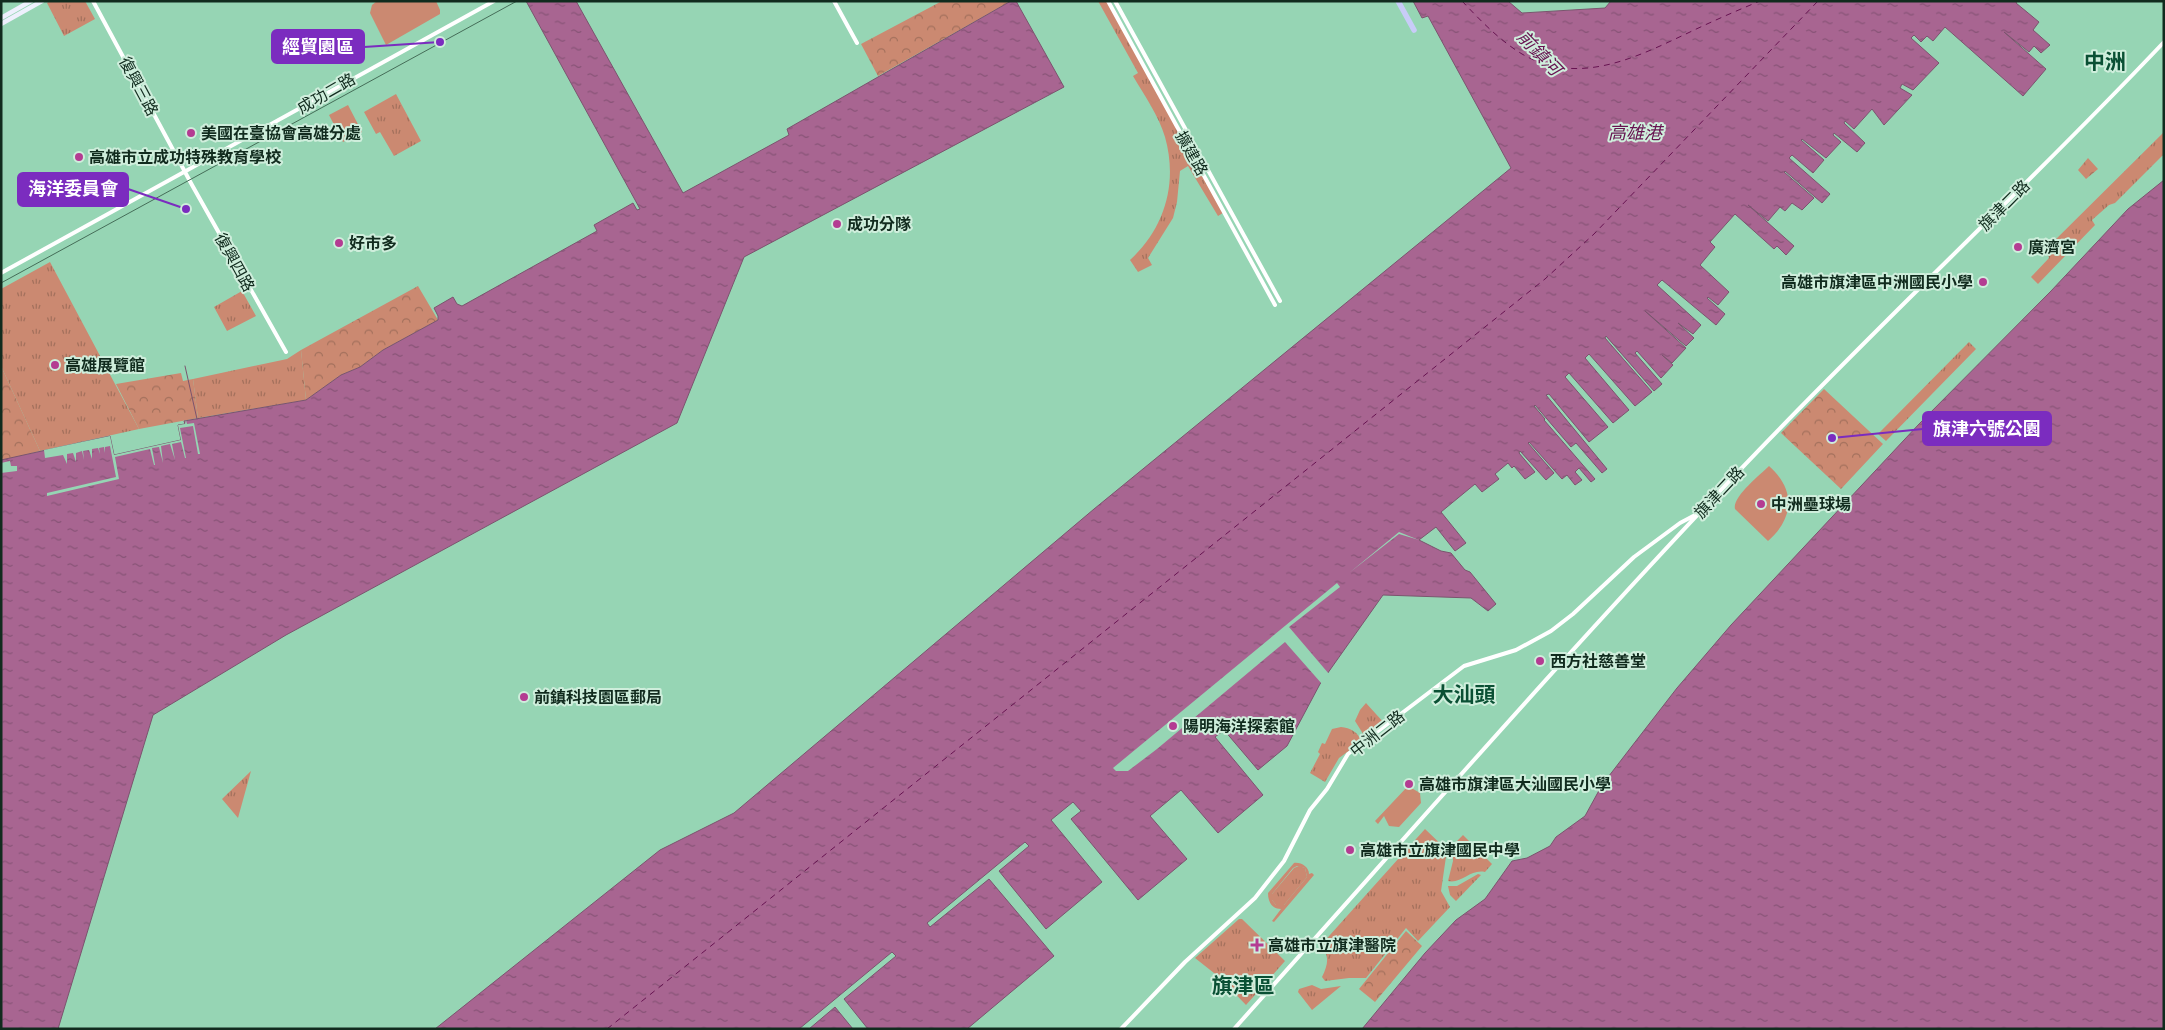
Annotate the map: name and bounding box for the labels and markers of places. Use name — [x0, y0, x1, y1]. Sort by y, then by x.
callout: 經貿園區 — [272, 30, 364, 63]
place label: 美國在臺協會高雄分處 — [201, 123, 361, 142]
marker: 美國在臺協會高雄分處 — [185, 127, 197, 139]
place label: 高雄市立成功特殊教育學校 — [89, 147, 282, 166]
marker: 高雄市立成功特殊教育學校 — [73, 151, 85, 163]
callout: 海洋委員會 — [18, 173, 128, 206]
place label: 成功分隊 — [847, 214, 911, 233]
marker: 成功分隊 — [831, 218, 843, 230]
place label: 好市多 — [349, 233, 397, 252]
marker: 好市多 — [333, 237, 345, 249]
place label: 廣濟宮 — [2028, 237, 2076, 256]
marker: 廣濟宮 — [2012, 241, 2024, 253]
place label: 高雄市旗津區中洲國民小學 — [1781, 272, 1973, 291]
marker: 高雄市旗津區中洲國民小學 — [1977, 276, 1989, 288]
place label: 高雄展覽館 — [65, 355, 145, 374]
marker: 高雄展覽館 — [49, 359, 61, 371]
callout: 旗津六號公園 — [1923, 412, 2051, 445]
place label: 中洲壘球場 — [1771, 494, 1851, 513]
marker: 中洲壘球場 — [1755, 498, 1767, 510]
place label: 西方社慈善堂 — [1550, 651, 1646, 670]
marker: 西方社慈善堂 — [1534, 655, 1546, 667]
place label: 前鎮科技園區郵局 — [534, 687, 662, 706]
marker: 前鎮科技園區郵局 — [518, 691, 530, 703]
place label: 陽明海洋探索館 — [1183, 716, 1295, 735]
marker: 陽明海洋探索館 — [1167, 720, 1179, 732]
place label: 高雄市旗津區大汕國民小學 — [1419, 774, 1611, 793]
marker: 高雄市旗津區大汕國民小學 — [1403, 778, 1415, 790]
place label: 高雄市立旗津國民中學 — [1360, 840, 1520, 859]
marker: 高雄市立旗津國民中學 — [1344, 844, 1356, 856]
place label: 高雄市立旗津醫院 — [1268, 935, 1396, 954]
marker: 高雄市立旗津醫院 — [1250, 938, 1264, 952]

